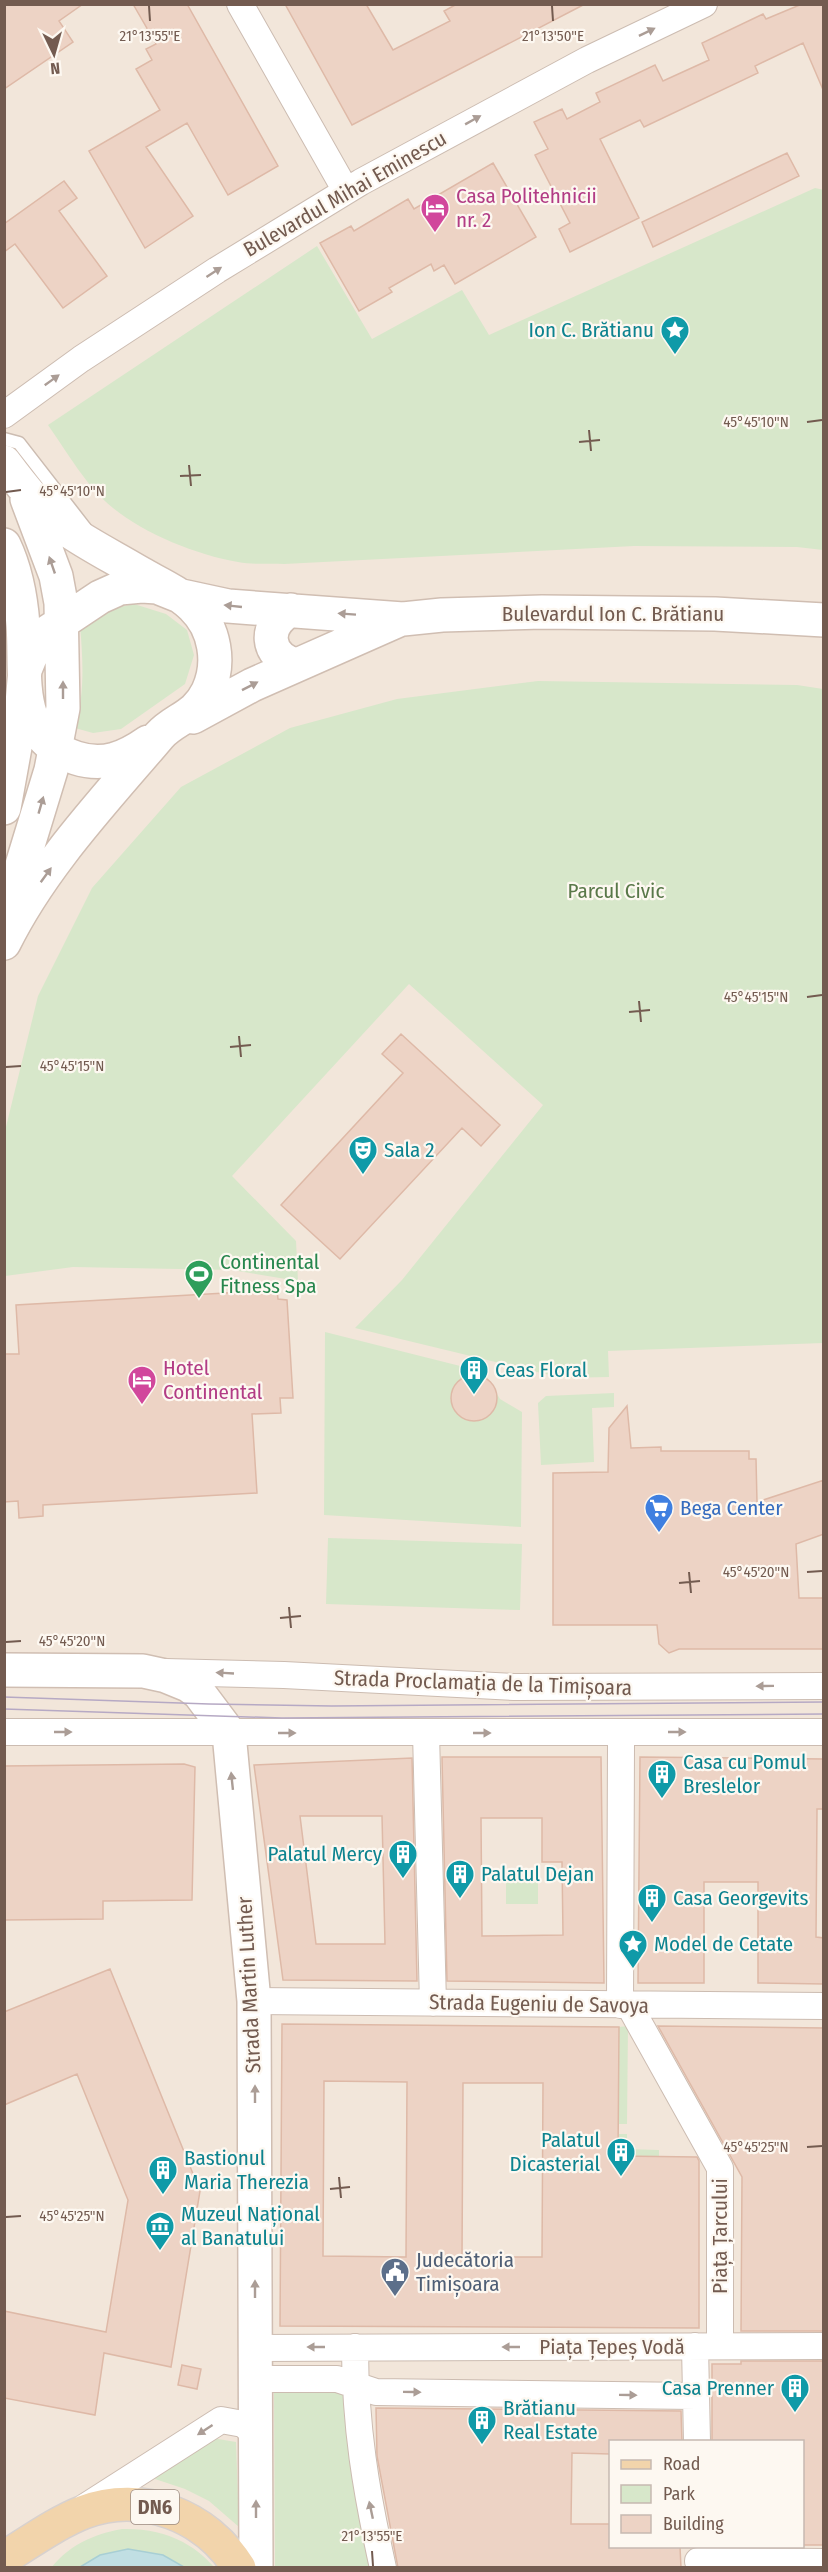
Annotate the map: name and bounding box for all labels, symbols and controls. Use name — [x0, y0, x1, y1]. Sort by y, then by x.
north arrow — [24, 24, 84, 84]
text: 21°13'55"E — [120, 27, 180, 45]
text: 21°13'50"E — [522, 27, 584, 45]
one-way arrow — [638, 27, 655, 36]
text: N — [50, 59, 61, 78]
one-way arrow — [464, 115, 481, 125]
street label: Bulevardul Mihai Eminescu — [239, 125, 451, 263]
place label: Casa Politehnicii nr. 2 — [456, 183, 597, 233]
hotel icon: Casa Politehnicii nr. 2 — [419, 192, 451, 234]
one-way arrow — [206, 267, 222, 278]
place icon: Ion C. Brătianu — [659, 314, 691, 356]
place label: Ion C. Brătianu — [528, 317, 654, 343]
one-way arrow — [44, 375, 59, 387]
text: 45°45'10"N — [723, 413, 789, 431]
text: 45°45'10"N — [39, 482, 105, 500]
one-way arrow — [46, 556, 56, 574]
one-way arrow — [224, 601, 243, 611]
street label: Bulevardul Ion C. Brătianu — [502, 601, 724, 627]
one-way arrow — [337, 609, 356, 619]
one-way arrow — [58, 681, 68, 700]
one-way arrow — [242, 681, 259, 690]
one-way arrow — [36, 796, 46, 814]
one-way arrow — [40, 868, 52, 884]
park label: Parcul Civic — [568, 878, 664, 904]
text: 45°45'15"N — [724, 988, 788, 1006]
text: 45°45'15"N — [40, 1057, 104, 1075]
theatre icon: Sala 2 — [347, 1134, 379, 1176]
place label: Sala 2 — [384, 1137, 434, 1163]
place label: Continental Fitness Spa — [220, 1249, 320, 1299]
sports icon: Continental Fitness Spa — [183, 1258, 215, 1300]
building icon: Ceas Floral — [458, 1354, 490, 1396]
place label: Hotel Continental — [163, 1355, 263, 1405]
place label: Ceas Floral — [495, 1357, 588, 1383]
hotel icon: Hotel Continental — [126, 1364, 158, 1406]
supermarket icon: Bega Center — [643, 1492, 675, 1534]
place label: Bega Center — [680, 1495, 783, 1521]
text: 45°45'20"N — [723, 1563, 789, 1581]
text: 45°45'20"N — [39, 1632, 105, 1650]
street label: Strada Proclamația de la Timișoara — [333, 1665, 633, 1701]
one-way arrow — [216, 1668, 235, 1678]
one-way arrow — [756, 1682, 775, 1691]
one-way arrow — [53, 1727, 72, 1737]
one-way arrow — [668, 1727, 687, 1737]
one-way arrow — [278, 1728, 297, 1738]
one-way arrow — [473, 1728, 492, 1738]
place label: Casa cu Pomul Breslelor — [683, 1749, 807, 1799]
building icon: Casa cu Pomul Breslelor — [646, 1758, 678, 1800]
one-way arrow — [227, 1771, 237, 1790]
building icon: Palatul Mercy — [387, 1838, 419, 1880]
place label: Palatul Mercy — [268, 1841, 383, 1867]
building icon: Palatul Dejan — [444, 1858, 476, 1900]
place label: Palatul Dejan — [481, 1861, 594, 1887]
building icon: Casa Georgevits — [636, 1882, 668, 1924]
place label: Casa Georgevits — [673, 1885, 808, 1911]
street label: Strada Martin Luther — [231, 1895, 267, 2074]
place icon: Model de Cetate — [617, 1928, 649, 1970]
place label: Model de Cetate — [654, 1931, 793, 1957]
street label: Strada Eugeniu de Savoya — [429, 1989, 649, 2019]
one-way arrow — [250, 2085, 260, 2104]
place label: Palatul Dicasterial — [509, 2127, 600, 2177]
building icon: Palatul Dicasterial — [605, 2136, 637, 2178]
text: 45°45'25"N — [723, 2138, 789, 2156]
place label: Bastionul Maria Therezia — [184, 2145, 309, 2195]
building icon: Bastionul Maria Therezia — [147, 2154, 179, 2196]
street label: Piața Țarcului — [707, 2178, 733, 2294]
place label: Muzeul Național al Banatului — [181, 2201, 320, 2251]
text: 45°45'25"N — [39, 2207, 105, 2225]
museum icon: Muzeul Național al Banatului — [144, 2210, 176, 2252]
place label: Judecătoria Timișoara — [416, 2247, 514, 2297]
public building icon: Judecătoria Timișoara — [379, 2256, 411, 2298]
one-way arrow — [251, 2280, 260, 2299]
street label: Piața Țepeș Vodă — [539, 2334, 685, 2360]
one-way arrow — [306, 2342, 325, 2352]
one-way arrow — [501, 2342, 520, 2352]
building icon: Casa Prenner — [779, 2372, 811, 2414]
place label: Casa Prenner — [662, 2375, 775, 2401]
one-way arrow — [403, 2387, 422, 2397]
one-way arrow — [619, 2390, 638, 2400]
place label: Brătianu Real Estate — [503, 2395, 598, 2445]
building icon: Brătianu Real Estate — [466, 2404, 498, 2446]
one-way arrow — [197, 2425, 214, 2436]
legend — [609, 2440, 804, 2548]
text: Road — [663, 2453, 700, 2475]
text: Park — [663, 2483, 696, 2505]
road number: DN6 — [131, 2490, 179, 2524]
one-way arrow — [251, 2500, 261, 2519]
one-way arrow — [365, 2501, 375, 2520]
text: Building — [663, 2513, 724, 2535]
text: 21°13'55"E — [342, 2527, 402, 2545]

